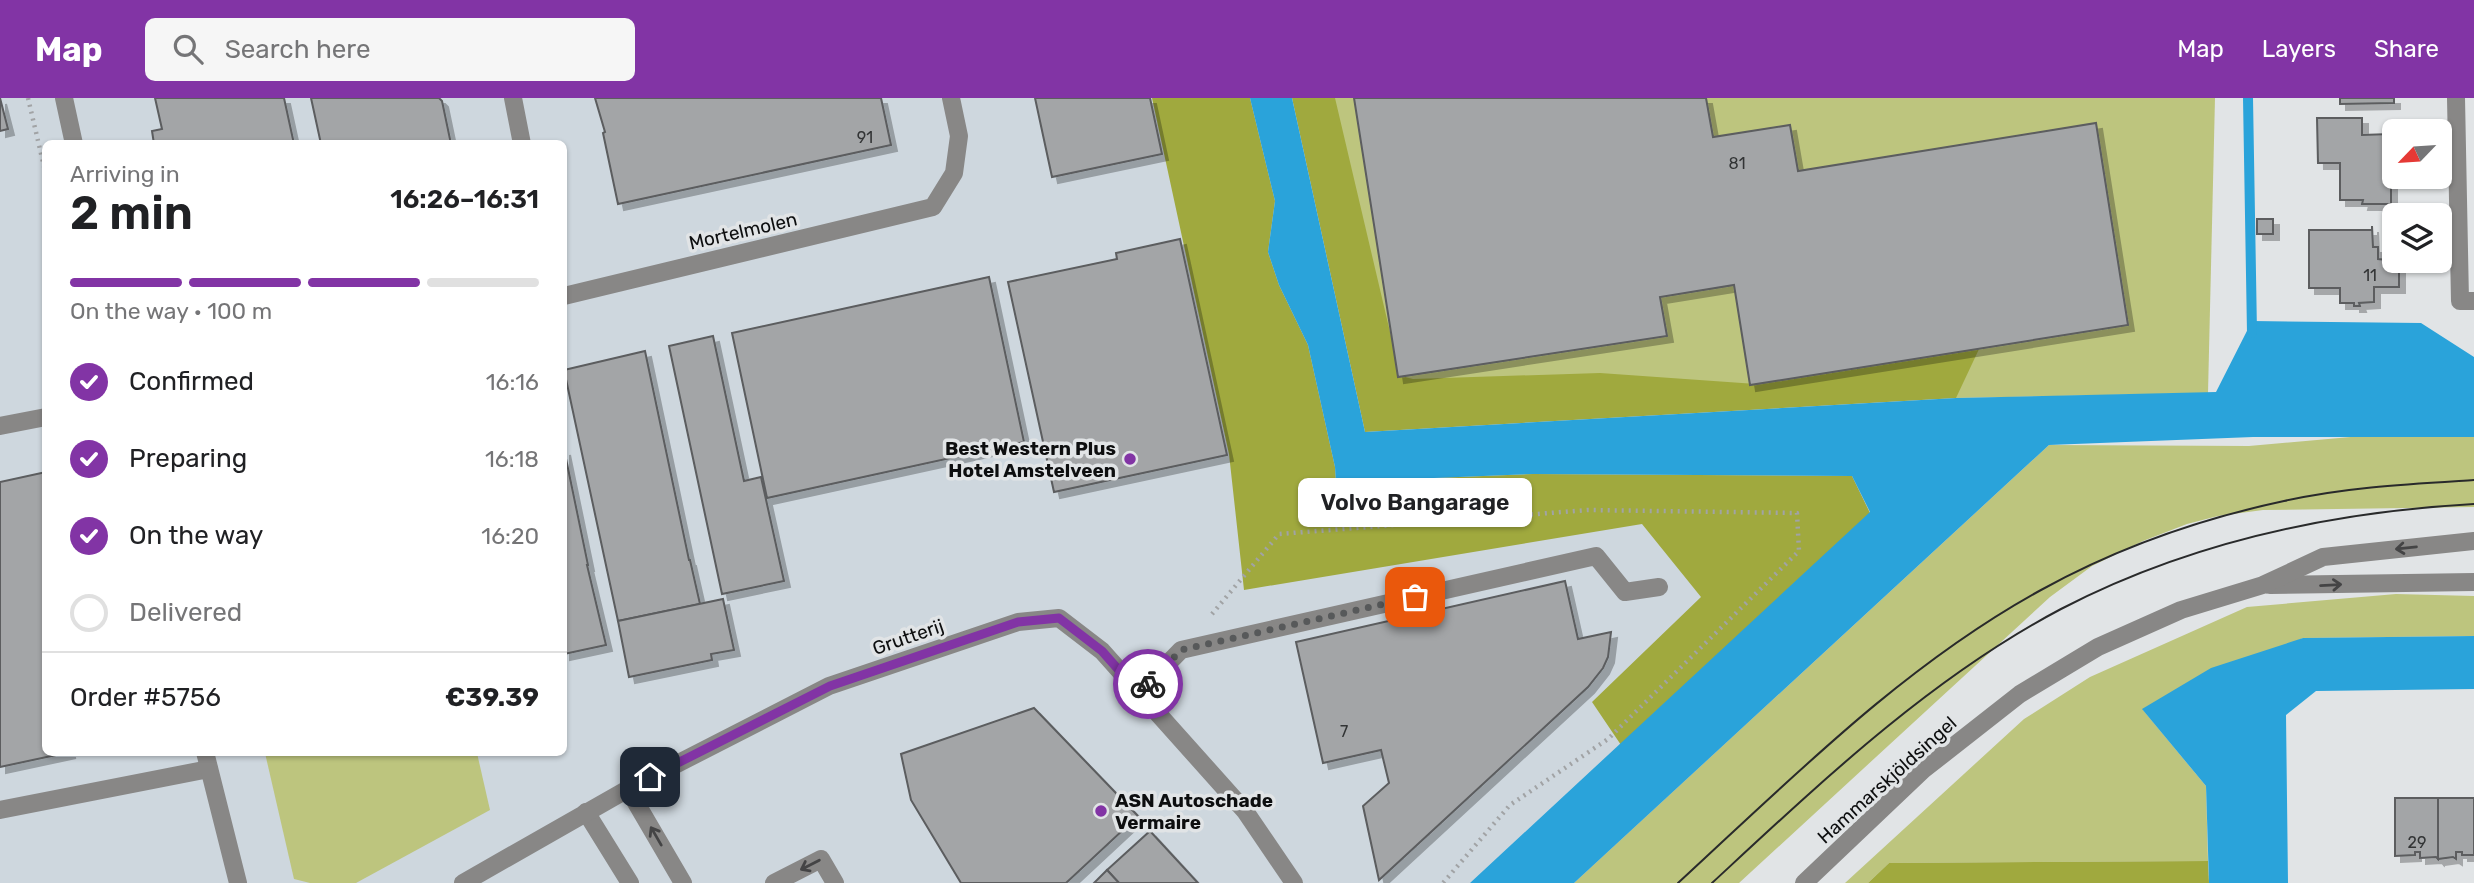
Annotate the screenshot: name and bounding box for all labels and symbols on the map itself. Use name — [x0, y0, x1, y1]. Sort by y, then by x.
north arrow — [2382, 119, 2452, 189]
house number: 91 — [857, 128, 873, 147]
house number: 81 — [1728, 154, 1746, 173]
street label: Mortelmolen — [687, 207, 799, 255]
house number: 11 — [2363, 266, 2377, 285]
place label: Best Western Plus Hotel Amstelveen — [945, 437, 1116, 482]
marker: Best Western Plus Hotel Amstelveen — [1122, 451, 1138, 467]
callout: Volvo Bangarage — [1298, 478, 1532, 527]
one-way arrow — [2395, 542, 2418, 555]
pin — [1385, 567, 1445, 627]
one-way arrow — [2319, 578, 2342, 591]
street label: Grutterij — [869, 614, 947, 660]
courier — [1113, 649, 1183, 719]
street label: Hammarskjöldsingel — [1813, 712, 1961, 848]
house number: 7 — [1340, 722, 1348, 741]
pin — [620, 747, 680, 807]
place label: ASN Autoschade Vermaire — [1115, 789, 1273, 834]
marker: ASN Autoschade Vermaire — [1093, 803, 1109, 819]
one-way arrow — [648, 826, 662, 846]
house number: 29 — [2408, 833, 2426, 852]
one-way arrow — [800, 858, 821, 872]

